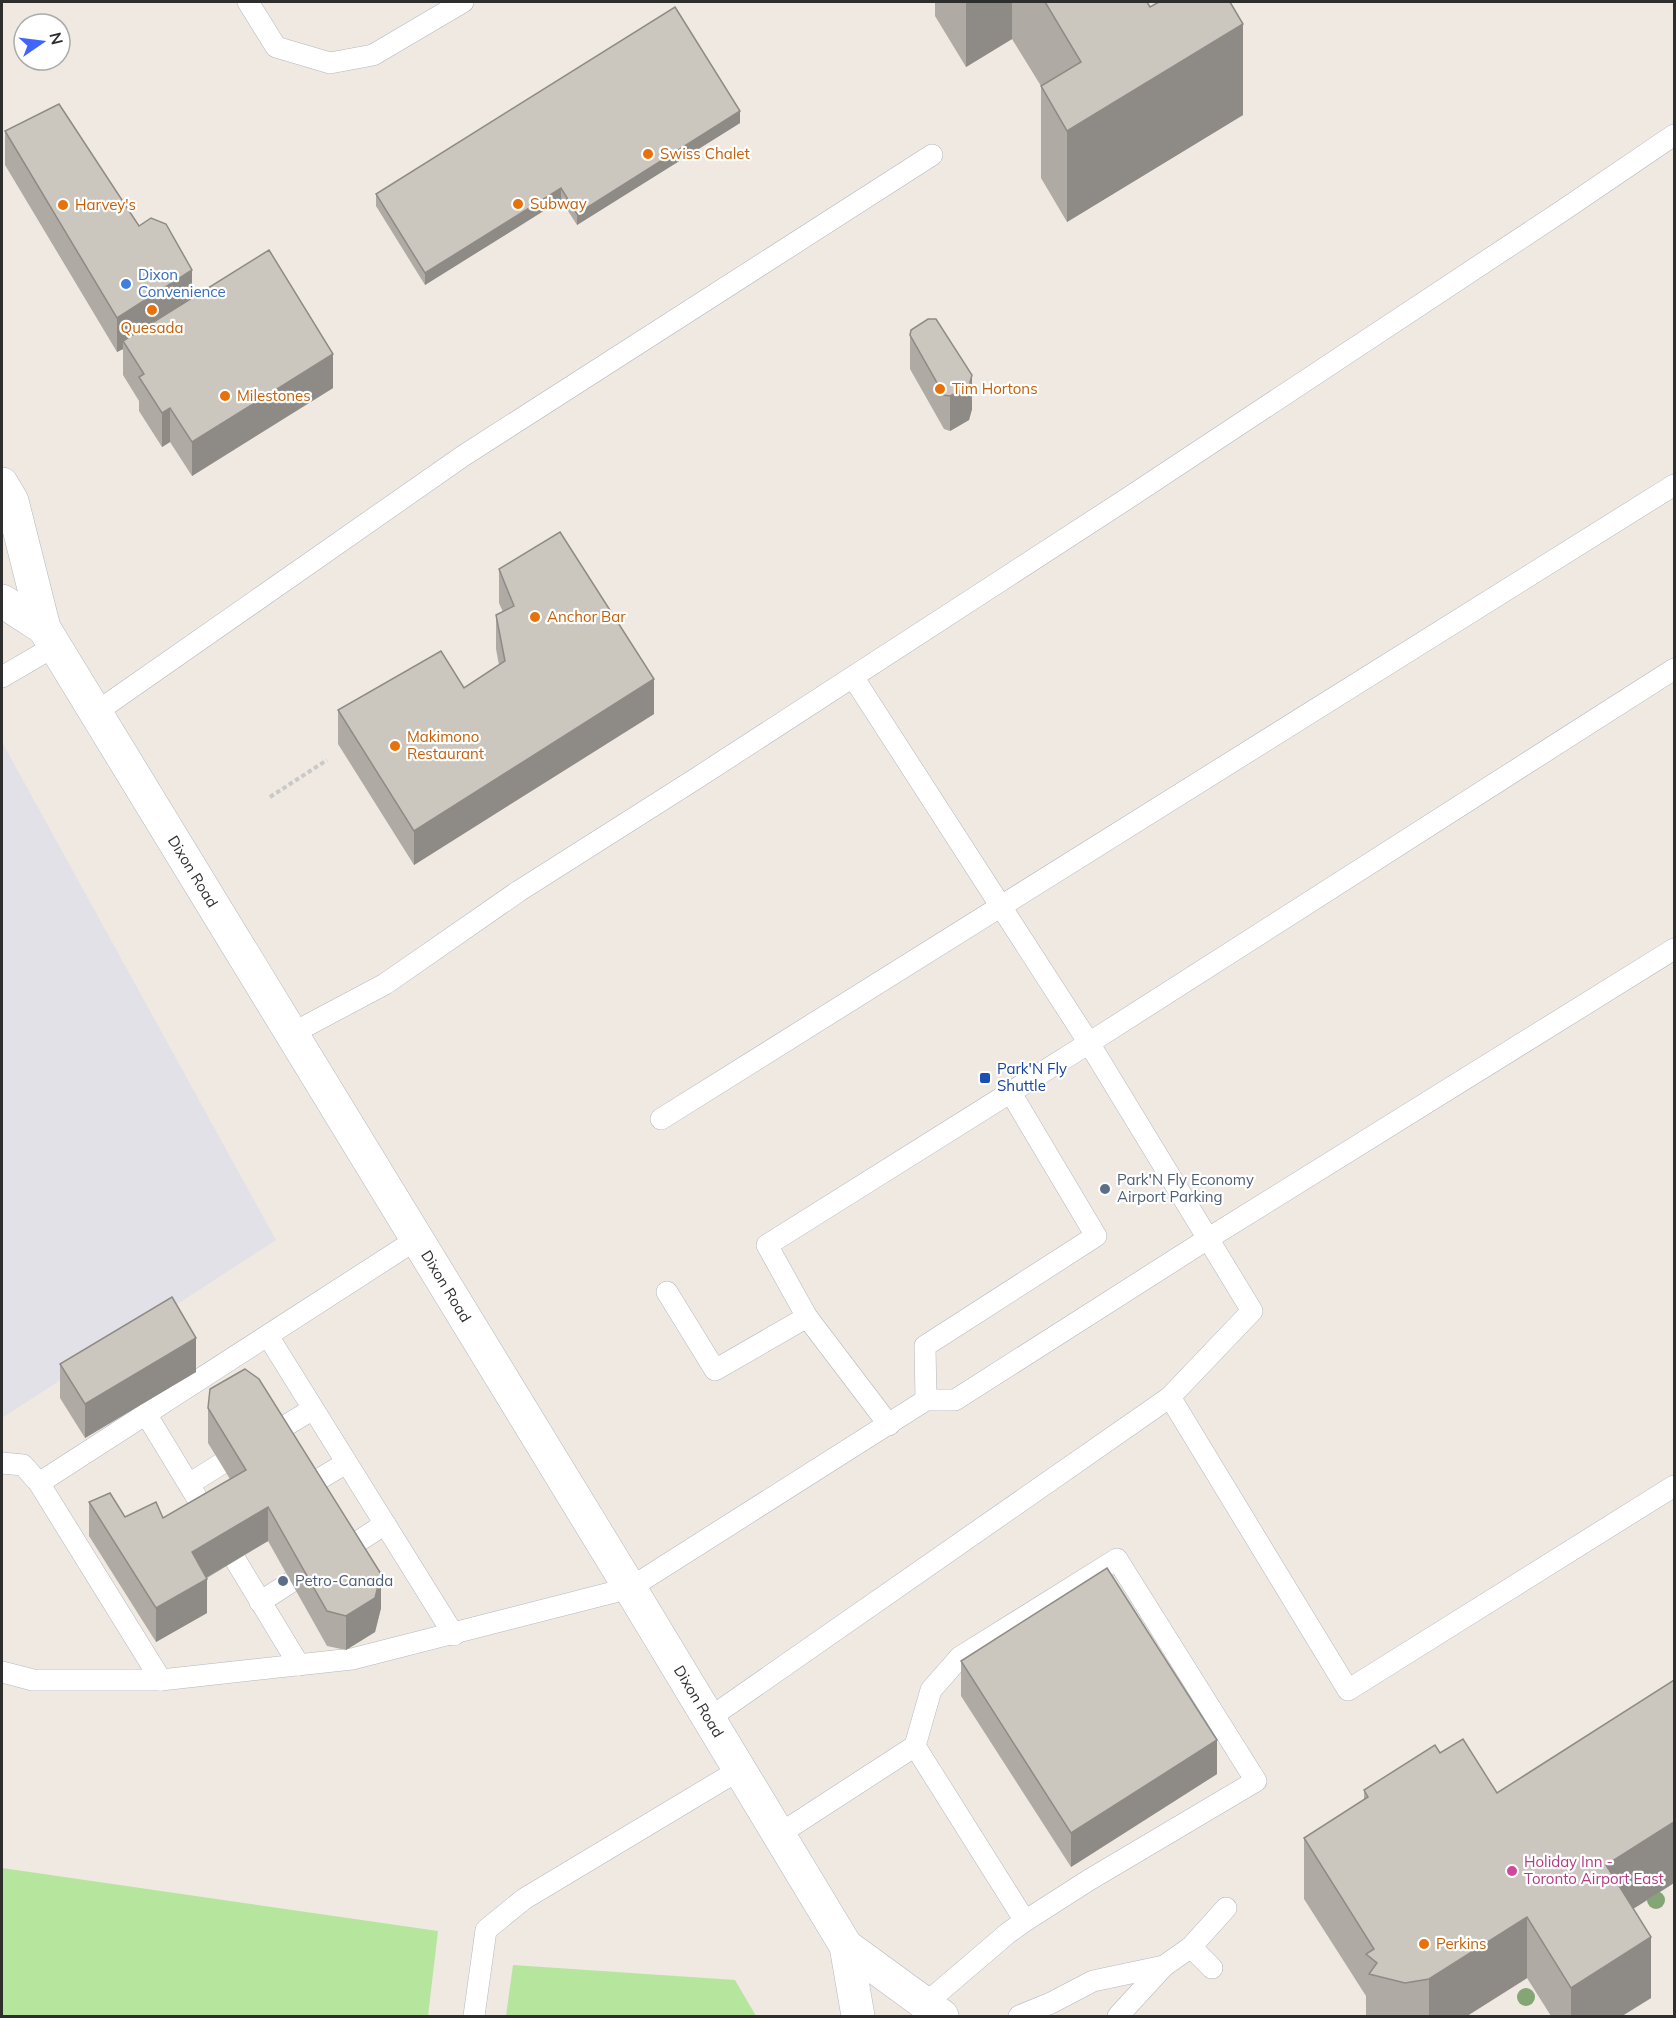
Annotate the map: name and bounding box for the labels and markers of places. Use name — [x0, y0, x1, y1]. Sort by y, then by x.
place label: Swiss Chalet — [660, 144, 750, 163]
marker: Swiss Chalet — [641, 147, 655, 161]
place label: Subway — [530, 194, 587, 213]
place label: Harvey's — [75, 195, 136, 214]
marker: Subway — [511, 197, 525, 211]
marker: Harvey's — [56, 198, 70, 212]
place label: Dixon Convenience — [138, 265, 226, 301]
marker: Dixon Convenience — [119, 277, 133, 291]
marker: Quesada — [145, 303, 159, 317]
place label: Quesada — [121, 318, 183, 337]
place label: Tim Hortons — [952, 379, 1038, 398]
marker: Tim Hortons — [933, 382, 947, 396]
place label: Milestones — [237, 386, 311, 405]
marker: Milestones — [218, 389, 232, 403]
place label: Anchor Bar — [547, 607, 626, 626]
marker: Anchor Bar — [528, 610, 542, 624]
place label: Makimono Restaurant — [407, 727, 484, 763]
marker: Makimono Restaurant — [388, 739, 402, 753]
place label: Park'N Fly Shuttle — [997, 1059, 1067, 1095]
marker: Park'N Fly Shuttle — [978, 1071, 992, 1085]
place label: Park'N Fly Economy Airport Parking — [1117, 1170, 1254, 1206]
marker: Park'N Fly Economy Airport Parking — [1098, 1182, 1112, 1196]
place label: Petro-Canada — [295, 1571, 393, 1590]
marker: Petro-Canada — [276, 1574, 290, 1588]
place label: Holiday Inn - Toronto Airport East — [1524, 1852, 1664, 1888]
marker: Holiday Inn - Toronto Airport East — [1505, 1864, 1519, 1878]
place label: Perkins — [1436, 1934, 1487, 1953]
marker: Perkins — [1417, 1937, 1431, 1951]

